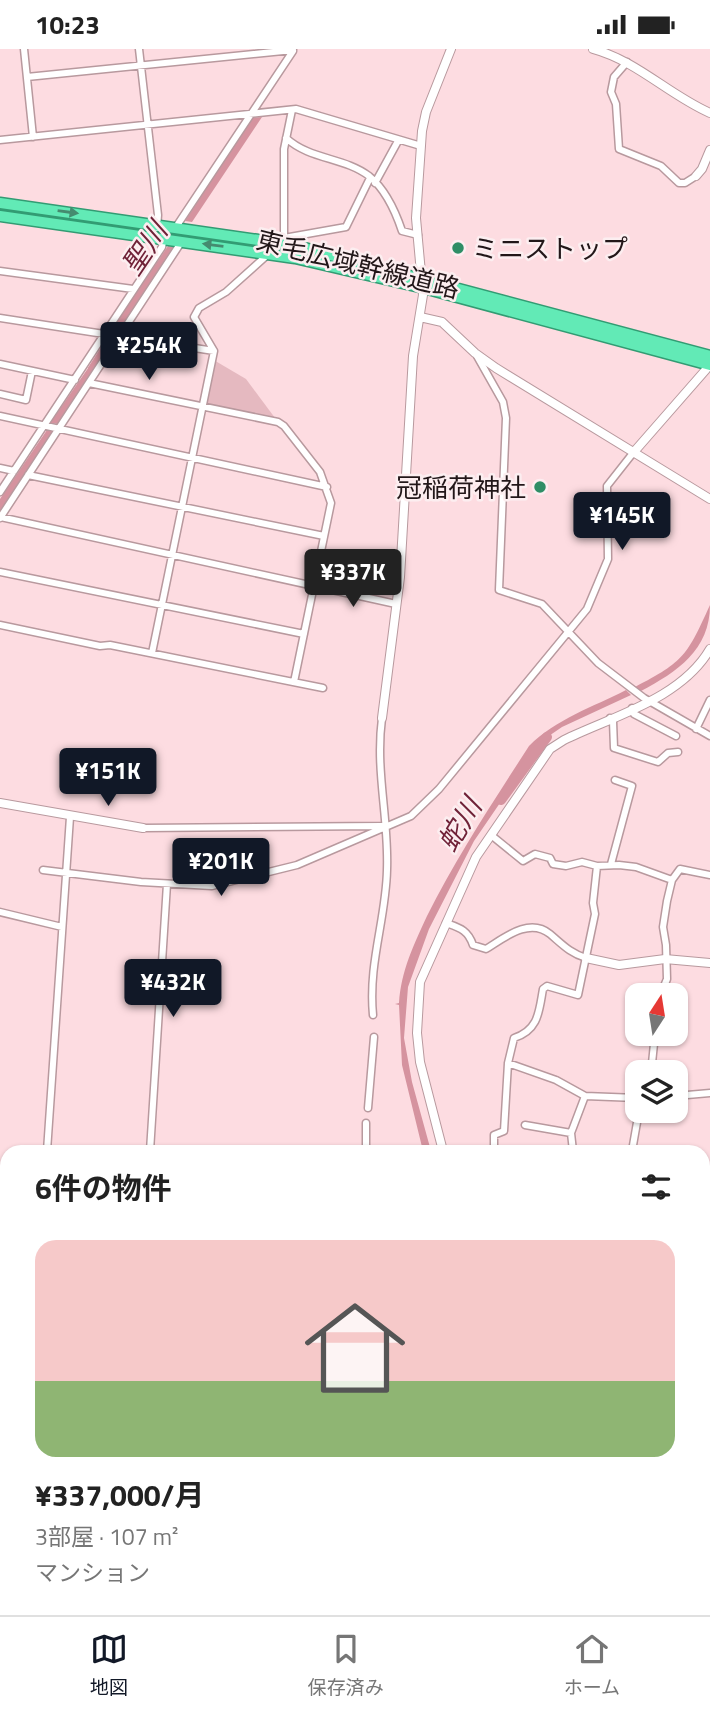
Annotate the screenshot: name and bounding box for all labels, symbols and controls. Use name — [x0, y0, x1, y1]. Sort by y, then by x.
text: 10:23 — [35, 5, 100, 44]
one-way arrow — [57, 207, 79, 218]
water label: 聖川 — [111, 210, 179, 283]
street label: 東毛広域幹線道路 — [252, 220, 464, 308]
place label: ミニストップ — [472, 229, 628, 268]
one-way arrow — [202, 239, 224, 250]
marker: ミニストップ — [450, 240, 466, 256]
pin: ¥254K — [100, 323, 198, 382]
text: ¥254K — [116, 327, 182, 362]
place label: 冠稲荷神社 — [396, 468, 526, 507]
marker: 冠稲荷神社 — [532, 479, 548, 495]
pin: ¥145K — [573, 493, 671, 552]
text: ¥145K — [589, 497, 655, 532]
pin: ¥337K — [304, 549, 402, 609]
text: ¥337K — [320, 554, 386, 589]
pin: ¥151K — [59, 749, 157, 808]
text: ¥151K — [75, 753, 141, 788]
water label: 蛇川 — [426, 786, 493, 859]
pin: ¥201K — [172, 839, 270, 898]
text: ¥201K — [188, 843, 254, 878]
pin: ¥432K — [124, 960, 222, 1019]
text: ¥432K — [140, 964, 206, 999]
north arrow — [625, 983, 688, 1047]
map controls — [625, 983, 688, 1123]
button: layers — [625, 1060, 688, 1123]
text: 6件の物件 — [35, 1165, 172, 1211]
icon: filters — [637, 1168, 675, 1206]
icon: home — [292, 1285, 418, 1411]
text: ¥337,000/月 — [35, 1472, 204, 1518]
text: 3部屋 · 107 m² — [35, 1519, 178, 1554]
text: マンション — [35, 1555, 150, 1590]
tab: 地図 — [90, 1630, 128, 1701]
tab: 保存済み — [308, 1630, 384, 1701]
tab: ホーム — [564, 1630, 620, 1701]

